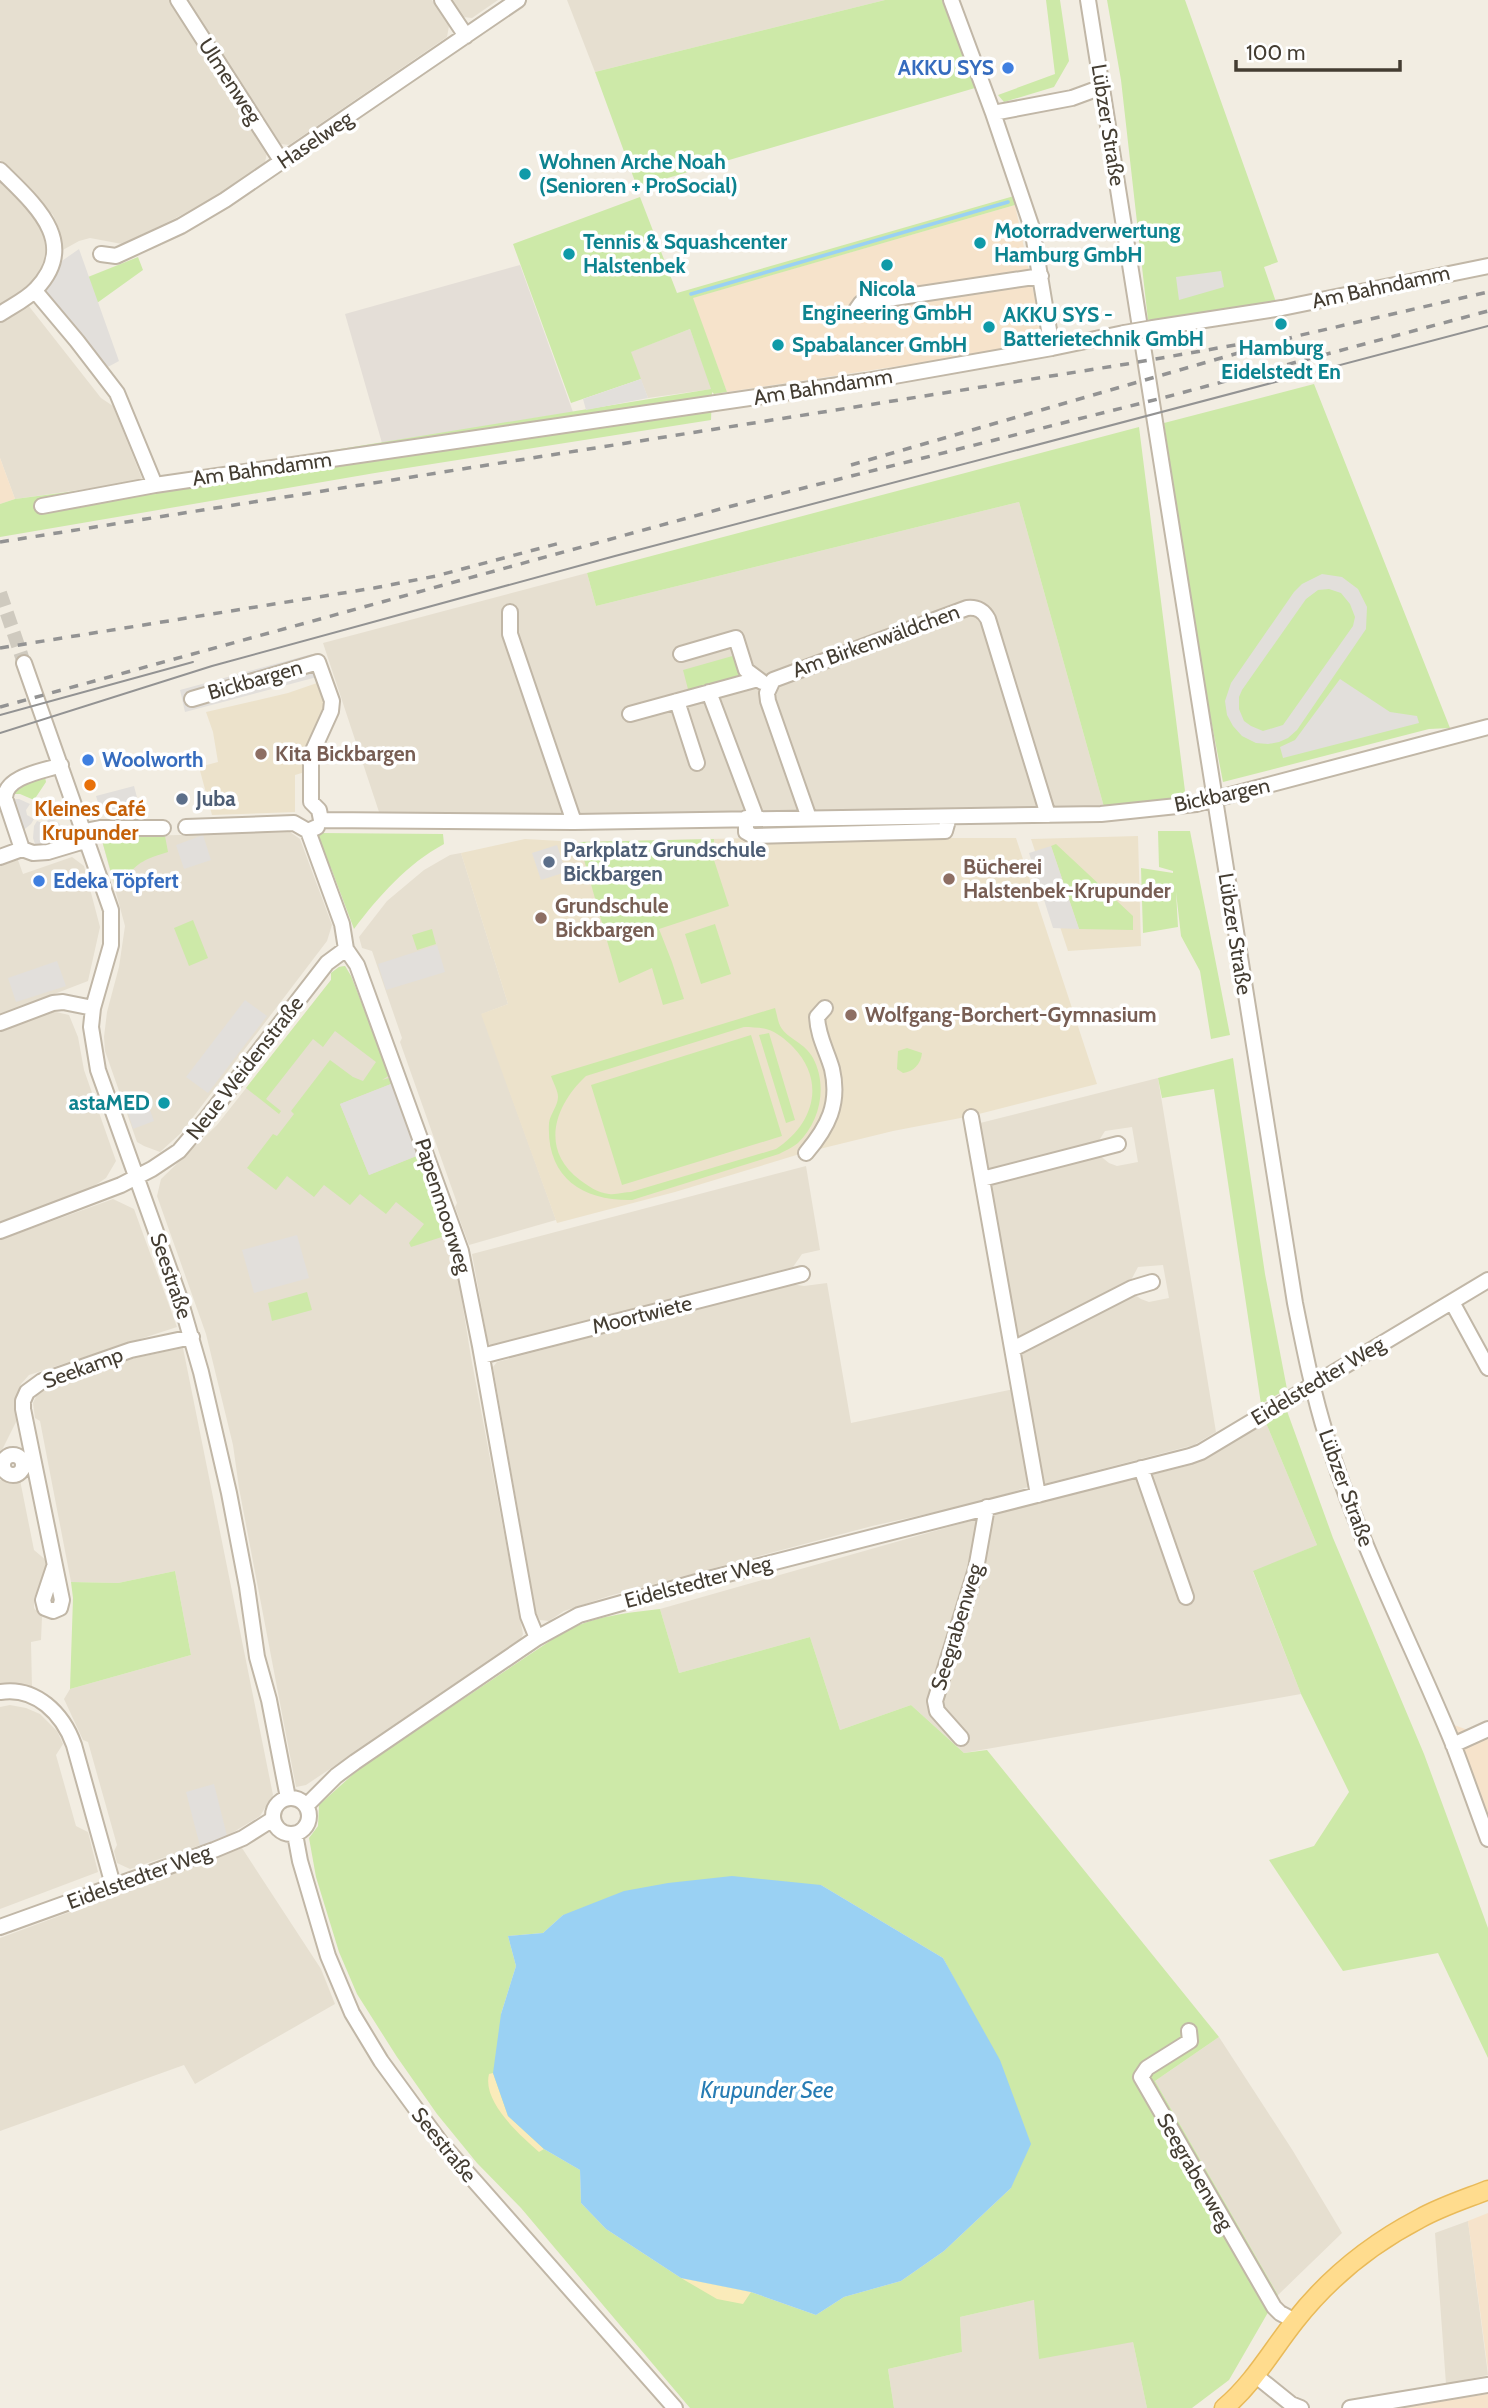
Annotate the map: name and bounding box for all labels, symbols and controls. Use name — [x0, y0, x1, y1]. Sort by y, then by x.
scale bar — [1236, 28, 1400, 72]
street label: Ulmenweg — [194, 33, 268, 129]
text: 100 m — [1246, 40, 1305, 65]
place label: AKKU SYS — [898, 55, 994, 80]
marker: AKKU SYS — [1000, 60, 1016, 76]
street label: Lübzer Straße — [1087, 62, 1130, 188]
street label: Haselweg — [272, 105, 358, 174]
place label: Wohnen Arche Noah (Senioren + ProSocial) — [539, 149, 738, 198]
marker: Wohnen Arche Noah (Senioren + ProSocial) — [517, 166, 533, 182]
place label: Motorradverwertung Hamburg GmbH — [994, 218, 1181, 267]
place label: Tennis & Squashcenter Halstenbek — [583, 229, 787, 278]
marker: Motorradverwertung Hamburg GmbH — [972, 235, 988, 251]
marker: Tennis & Squashcenter Halstenbek — [561, 246, 577, 262]
marker: Nicola Engineering GmbH — [879, 257, 895, 273]
street label: Am Bahndamm — [1310, 260, 1452, 313]
place label: Nicola Engineering GmbH — [802, 276, 972, 325]
place label: AKKU SYS - Batterietechnik GmbH — [1003, 302, 1204, 351]
marker: Hamburg Eidelstedt En — [1273, 316, 1289, 332]
marker: AKKU SYS - Batterietechnik GmbH — [981, 319, 997, 335]
place label: Spabalancer GmbH — [792, 332, 967, 357]
place label: Hamburg Eidelstedt En — [1221, 335, 1341, 384]
marker: Spabalancer GmbH — [770, 337, 786, 353]
street label: Am Bahndamm — [752, 363, 894, 410]
street label: Am Bahndamm — [191, 446, 333, 491]
street label: Am Birkenwäldchen — [789, 599, 963, 682]
street label: Bickbargen — [205, 654, 305, 705]
place label: Kita Bickbargen — [275, 741, 416, 766]
marker: Kita Bickbargen — [253, 746, 269, 762]
place label: Woolworth — [102, 747, 204, 772]
marker: Woolworth — [80, 752, 96, 768]
street label: Bickbargen — [1172, 772, 1272, 817]
marker: Kleines Café Krupunder — [82, 777, 98, 793]
place label: Juba — [195, 786, 236, 811]
marker: Juba — [174, 791, 190, 807]
place label: Kleines Café Krupunder — [34, 796, 146, 845]
place label: Parkplatz Grundschule Bickbargen — [563, 837, 766, 886]
marker: Parkplatz Grundschule Bickbargen — [541, 854, 557, 870]
place label: Bücherei Halstenbek-Krupunder — [963, 854, 1171, 903]
place label: Edeka Töpfert — [53, 868, 179, 893]
marker: Bücherei Halstenbek-Krupunder — [941, 871, 957, 887]
street label: Lübzer Straße — [1214, 871, 1257, 997]
marker: Edeka Töpfert — [31, 873, 47, 889]
place label: Grundschule Bickbargen — [555, 893, 669, 942]
marker: Grundschule Bickbargen — [533, 910, 549, 926]
street label: Neue Weidenstraße — [181, 991, 309, 1144]
place label: Wolfgang-Borchert-Gymnasium — [865, 1002, 1157, 1027]
marker: Wolfgang-Borchert-Gymnasium — [843, 1007, 859, 1023]
place label: astaMED — [69, 1090, 150, 1115]
marker: astaMED — [156, 1095, 172, 1111]
street label: Papenmoorweg — [410, 1135, 477, 1277]
street label: Seestraße — [145, 1230, 198, 1322]
street label: Moortwiete — [589, 1290, 695, 1339]
street label: Eidelstedter Weg — [1246, 1331, 1390, 1430]
street label: Seekamp — [39, 1342, 126, 1394]
street label: Lübzer Straße — [1314, 1426, 1379, 1550]
street label: Eidelstedter Weg — [622, 1550, 775, 1613]
street label: Seegrabenweg — [925, 1560, 988, 1693]
street label: Eidelstedter Weg — [63, 1839, 215, 1914]
water label: Krupunder See — [700, 2076, 834, 2104]
street label: Seestraße — [407, 2102, 482, 2187]
street label: Seegrabenweg — [1152, 2109, 1239, 2235]

